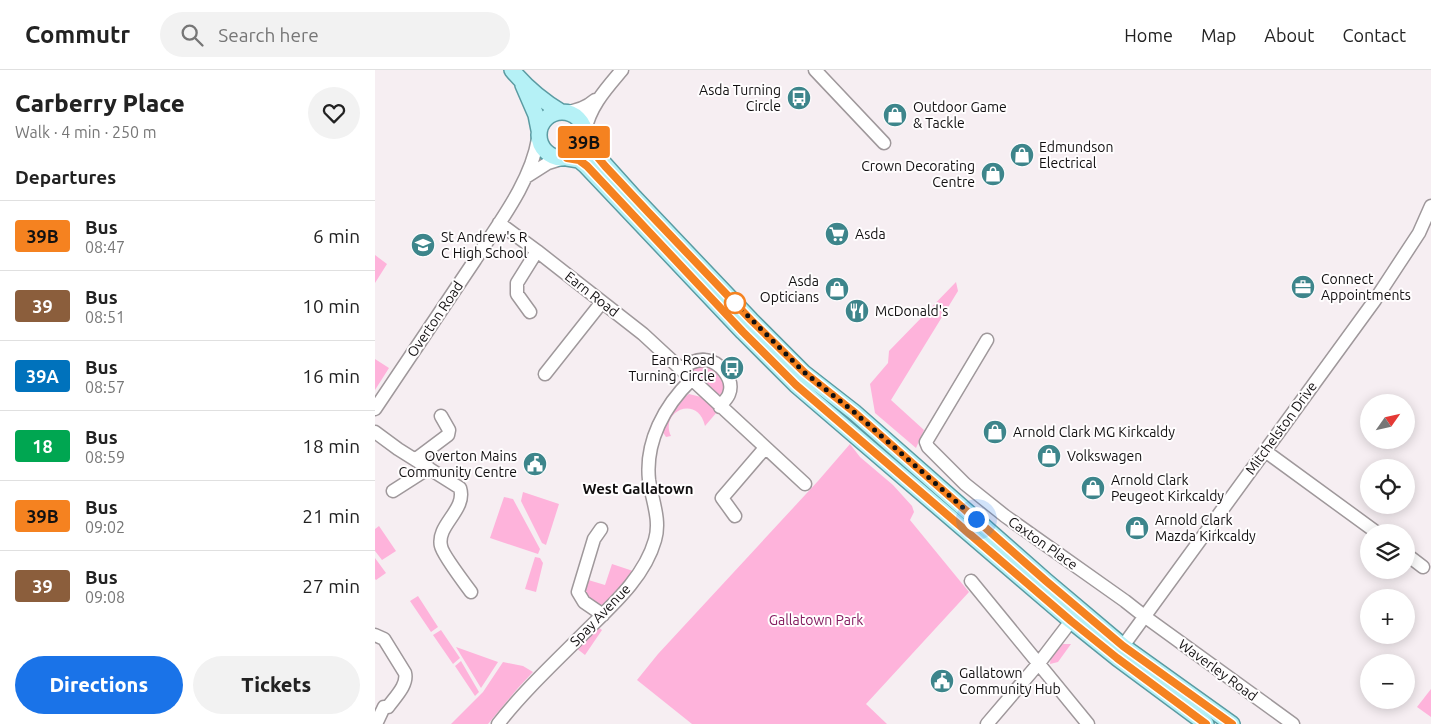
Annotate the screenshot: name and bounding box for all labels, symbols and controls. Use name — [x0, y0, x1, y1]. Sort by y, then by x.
search box — [160, 12, 510, 57]
text: Commutr — [25, 21, 130, 48]
icon: search — [178, 21, 206, 49]
text: Search here — [218, 24, 319, 46]
text: Home — [1124, 25, 1173, 45]
text: Map — [1201, 25, 1236, 45]
text: About — [1264, 25, 1314, 45]
text: Contact — [1342, 25, 1406, 45]
place label: Asda Turning Circle — [699, 82, 781, 114]
bus stop icon: Asda Turning Circle — [786, 85, 812, 111]
button: heart — [308, 87, 360, 139]
text: Carberry Place — [15, 90, 185, 117]
place label: Outdoor Game & Tackle — [913, 99, 1007, 131]
shop icon: Outdoor Game & Tackle — [882, 102, 908, 128]
text: Walk · 4 min · 250 m — [15, 123, 157, 141]
line badge: 39B — [555, 126, 613, 158]
text: 39B — [568, 132, 600, 152]
place label: Edmundson Electrical — [1039, 139, 1113, 171]
shop icon: Edmundson Electrical — [1009, 142, 1035, 168]
place label: Crown Decorating Centre — [861, 158, 975, 190]
shop icon: Crown Decorating Centre — [980, 161, 1006, 187]
text: Departures — [15, 166, 116, 188]
text: Bus — [85, 216, 118, 238]
supermarket icon: Asda — [824, 221, 850, 247]
text: 6 min — [313, 225, 360, 247]
text: 39B — [26, 226, 59, 246]
place label: Asda — [855, 226, 886, 242]
place label: St Andrew's R C High School — [441, 229, 528, 261]
school or university icon: St Andrew's R C High School — [410, 232, 436, 258]
text: 08:47 — [85, 238, 125, 256]
street label: Earn Road — [562, 268, 622, 320]
place label: Connect Appointments — [1321, 271, 1411, 303]
place label: Asda Opticians — [760, 273, 819, 305]
office icon: Connect Appointments — [1290, 274, 1316, 300]
shop icon: Asda Opticians — [824, 276, 850, 302]
street label: Overton Road — [404, 278, 466, 360]
text: Bus — [85, 286, 118, 308]
unlabelled marker — [724, 292, 746, 314]
text: 10 min — [302, 295, 360, 317]
text: 39 — [32, 296, 53, 316]
restaurant icon: McDonald's — [844, 298, 870, 324]
place label: McDonald's — [875, 303, 948, 319]
text: 08:51 — [85, 308, 125, 326]
place label: Earn Road Turning Circle — [628, 352, 715, 384]
bus stop icon: Earn Road Turning Circle — [719, 355, 745, 381]
text: Bus — [85, 356, 118, 378]
text: 16 min — [302, 365, 360, 387]
text: 39A — [26, 366, 59, 386]
text: 08:57 — [85, 378, 125, 396]
street label: Mitchelston Drive — [1242, 378, 1320, 478]
north arrow — [1360, 394, 1415, 449]
map controls — [1360, 394, 1415, 709]
shop icon: Arnold Clark MG Kirkcaldy — [982, 419, 1008, 445]
place label: Arnold Clark MG Kirkcaldy — [1013, 424, 1175, 440]
text: Bus — [85, 426, 118, 448]
text: 18 min — [302, 435, 360, 457]
text: 18 — [32, 436, 53, 456]
shop icon: Volkswagen — [1036, 443, 1062, 469]
text: 08:59 — [85, 448, 125, 466]
place label: Overton Mains Community Centre — [398, 448, 517, 480]
place label: Volkswagen — [1067, 448, 1142, 464]
public building icon: Overton Mains Community Centre — [522, 451, 548, 477]
button: locate — [1360, 459, 1415, 514]
place label: Arnold Clark Peugeot Kirkcaldy — [1111, 472, 1224, 504]
shop icon: Arnold Clark Peugeot Kirkcaldy — [1080, 475, 1106, 501]
district label: West Gallatown — [582, 480, 694, 497]
text: Bus — [85, 496, 118, 518]
text: 21 min — [302, 505, 360, 527]
text: 39B — [26, 506, 59, 526]
your location — [964, 507, 989, 532]
place label: Arnold Clark Mazda Kirkcaldy — [1155, 512, 1256, 544]
street label: Caxton Place — [1005, 513, 1081, 573]
shop icon: Arnold Clark Mazda Kirkcaldy — [1124, 515, 1150, 541]
text: 09:02 — [85, 518, 125, 536]
button: layers — [1360, 524, 1415, 579]
text: Bus — [85, 566, 118, 588]
text: 27 min — [302, 575, 360, 597]
text: 39 — [32, 576, 53, 596]
street label: Spay Avenue — [567, 581, 633, 649]
text: 09:08 — [85, 588, 125, 606]
button: + — [1360, 589, 1415, 644]
park label: Gallatown Park — [769, 612, 863, 628]
street label: Waverley Road — [1176, 636, 1260, 704]
button: − — [1360, 654, 1415, 709]
button: Directions — [15, 656, 183, 714]
button: Tickets — [193, 656, 360, 714]
place label: Gallatown Community Hub — [959, 665, 1061, 697]
public building icon: Gallatown Community Hub — [929, 668, 955, 694]

